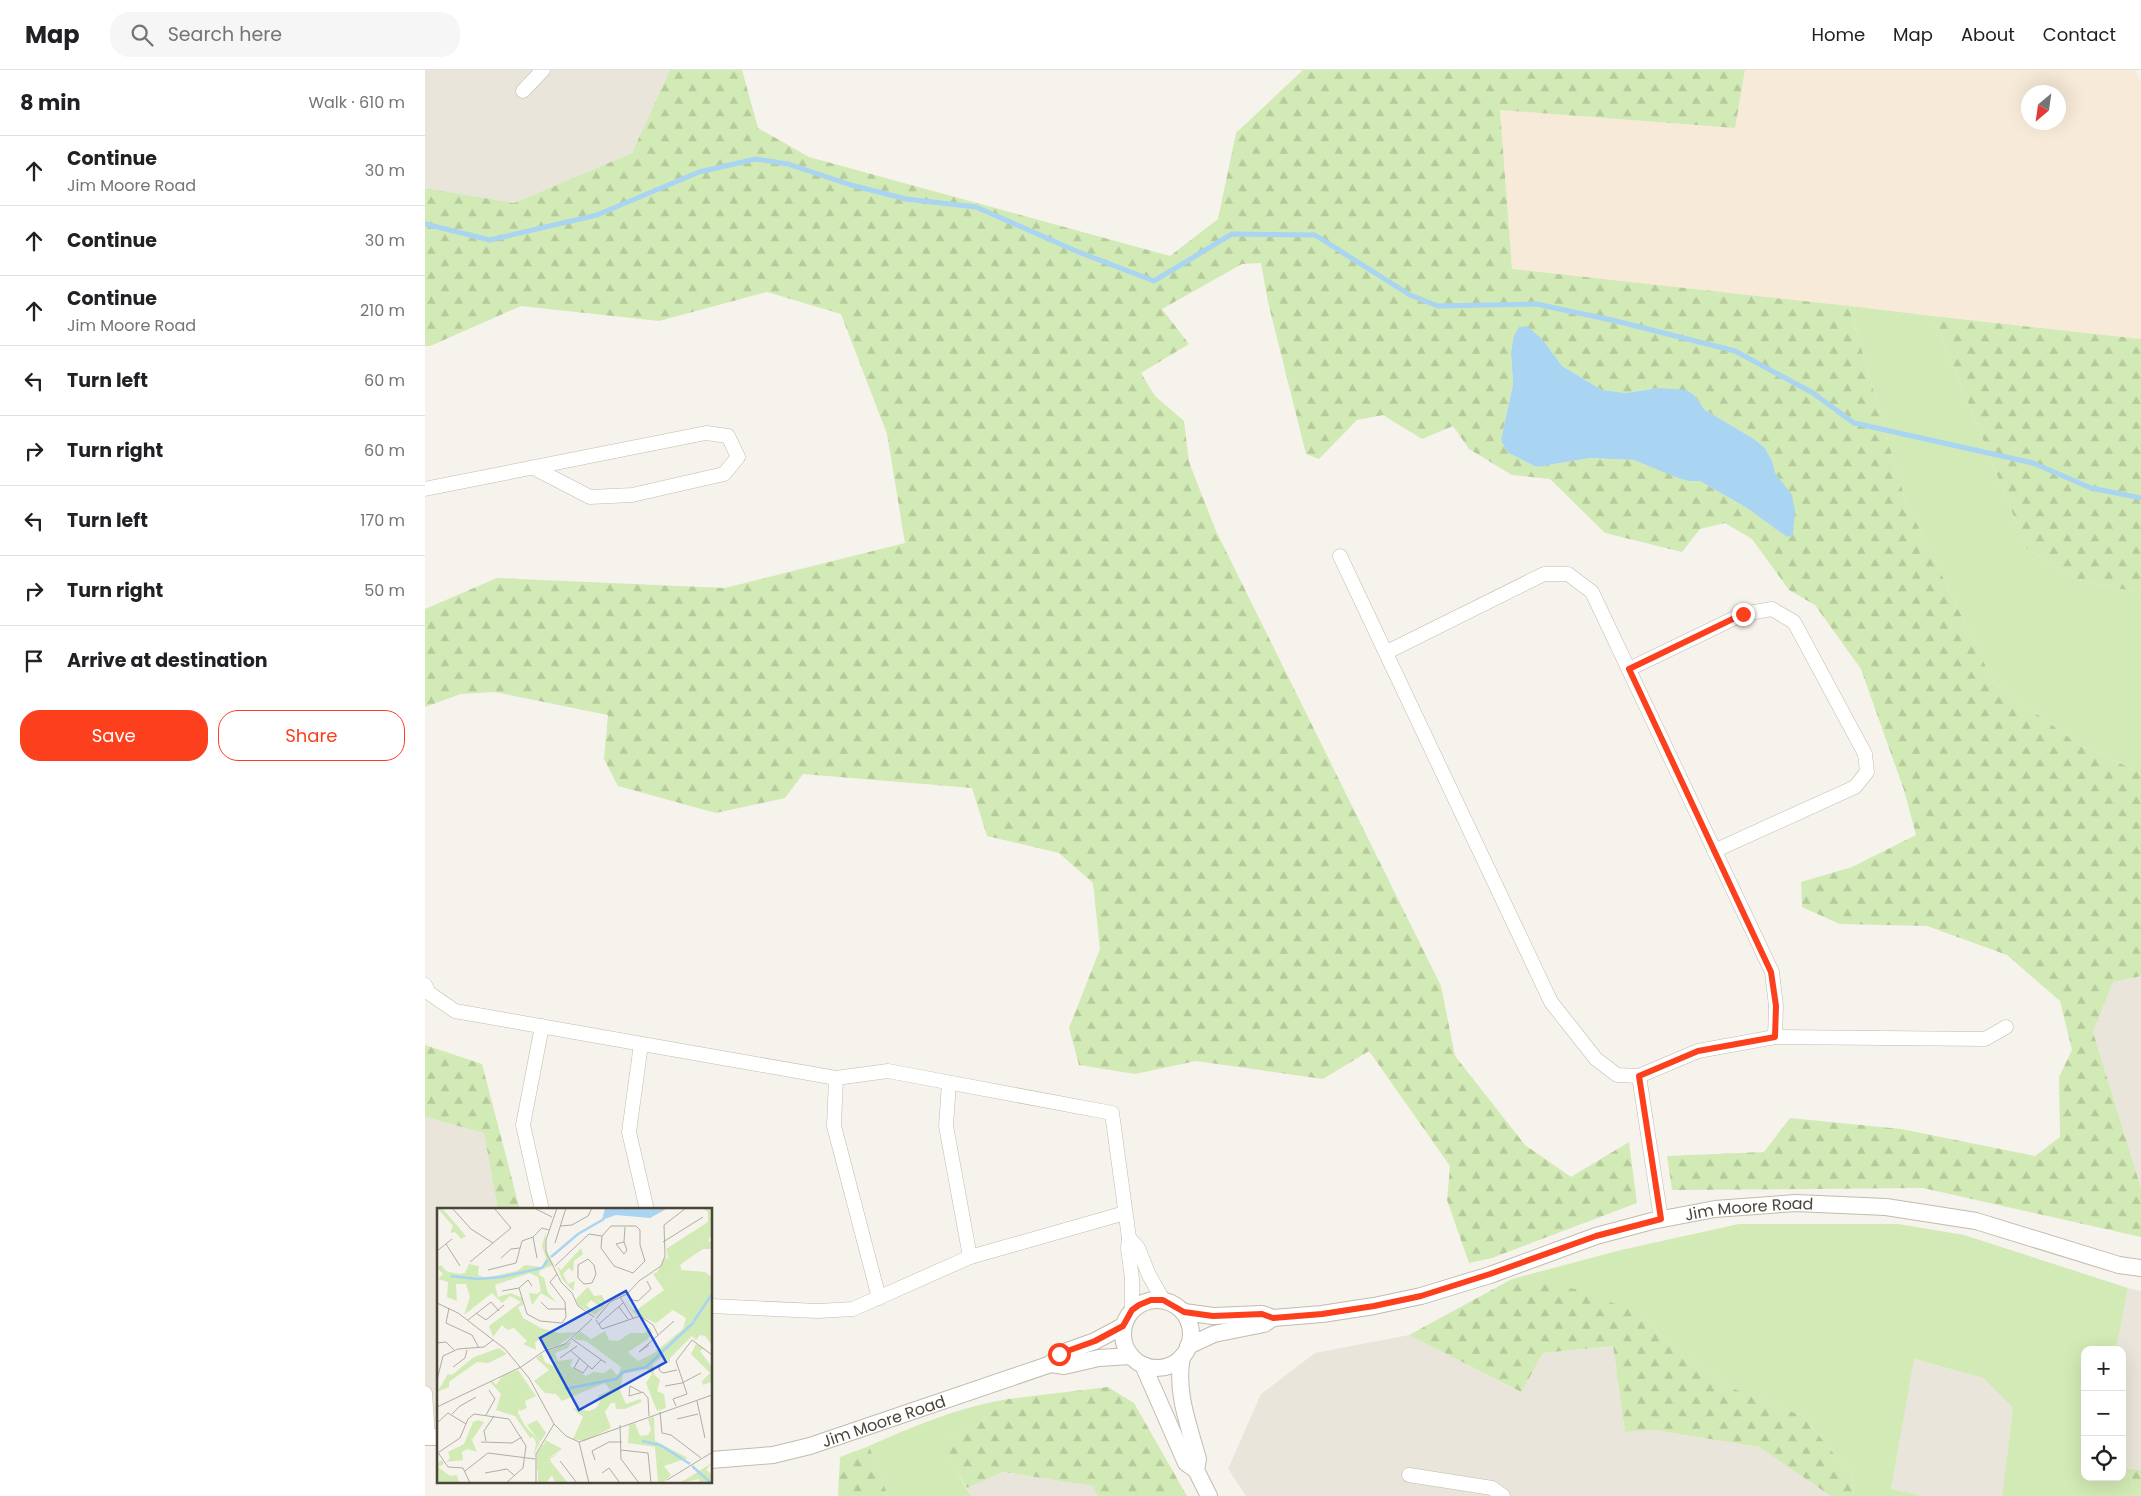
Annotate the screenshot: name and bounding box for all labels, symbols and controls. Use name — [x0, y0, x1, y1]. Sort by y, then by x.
search box — [110, 12, 460, 57]
text: Map — [25, 18, 80, 51]
icon: search — [128, 21, 156, 49]
text: Search here — [168, 21, 282, 48]
text: Home — [1811, 22, 1865, 47]
text: Map — [1893, 22, 1933, 47]
text: About — [1961, 22, 2015, 47]
text: Contact — [2043, 22, 2116, 47]
north arrow — [2021, 85, 2066, 130]
text: 8 min — [20, 88, 81, 117]
text: Walk · 610 m — [308, 91, 405, 114]
text: Continue — [67, 145, 157, 172]
icon: ahead — [20, 157, 48, 185]
text: 30 m — [365, 159, 405, 182]
text: Jim Moore Road — [67, 174, 196, 197]
icon: ahead — [20, 227, 48, 255]
text: Continue — [67, 227, 157, 254]
text: 30 m — [365, 229, 405, 252]
text: Continue — [67, 285, 157, 312]
icon: ahead — [20, 297, 48, 325]
text: 210 m — [360, 299, 405, 322]
text: Jim Moore Road — [67, 314, 196, 337]
icon: left — [20, 367, 48, 395]
text: Turn left — [67, 367, 148, 394]
text: 60 m — [364, 369, 405, 392]
icon: right — [20, 437, 48, 465]
text: Turn right — [67, 437, 163, 464]
text: 60 m — [364, 439, 405, 462]
icon: left — [20, 507, 48, 535]
text: Turn left — [67, 507, 148, 534]
text: 170 m — [360, 509, 405, 532]
icon: right — [20, 577, 48, 605]
text: Turn right — [67, 577, 163, 604]
text: 50 m — [364, 579, 405, 602]
route end — [1732, 603, 1755, 626]
icon: arrive — [20, 647, 48, 675]
text: Arrive at destination — [67, 647, 268, 674]
button: Save — [20, 710, 208, 761]
button: Share — [218, 710, 405, 761]
street label: Jim Moore Road — [1683, 1192, 1814, 1227]
inset map — [437, 1208, 713, 1484]
route start — [1048, 1343, 1071, 1366]
map controls — [2081, 1346, 2126, 1481]
button: + — [2081, 1346, 2126, 1391]
street label: Jim Moore Road — [819, 1390, 949, 1453]
button: − — [2081, 1391, 2126, 1436]
button: locate — [2081, 1436, 2126, 1481]

